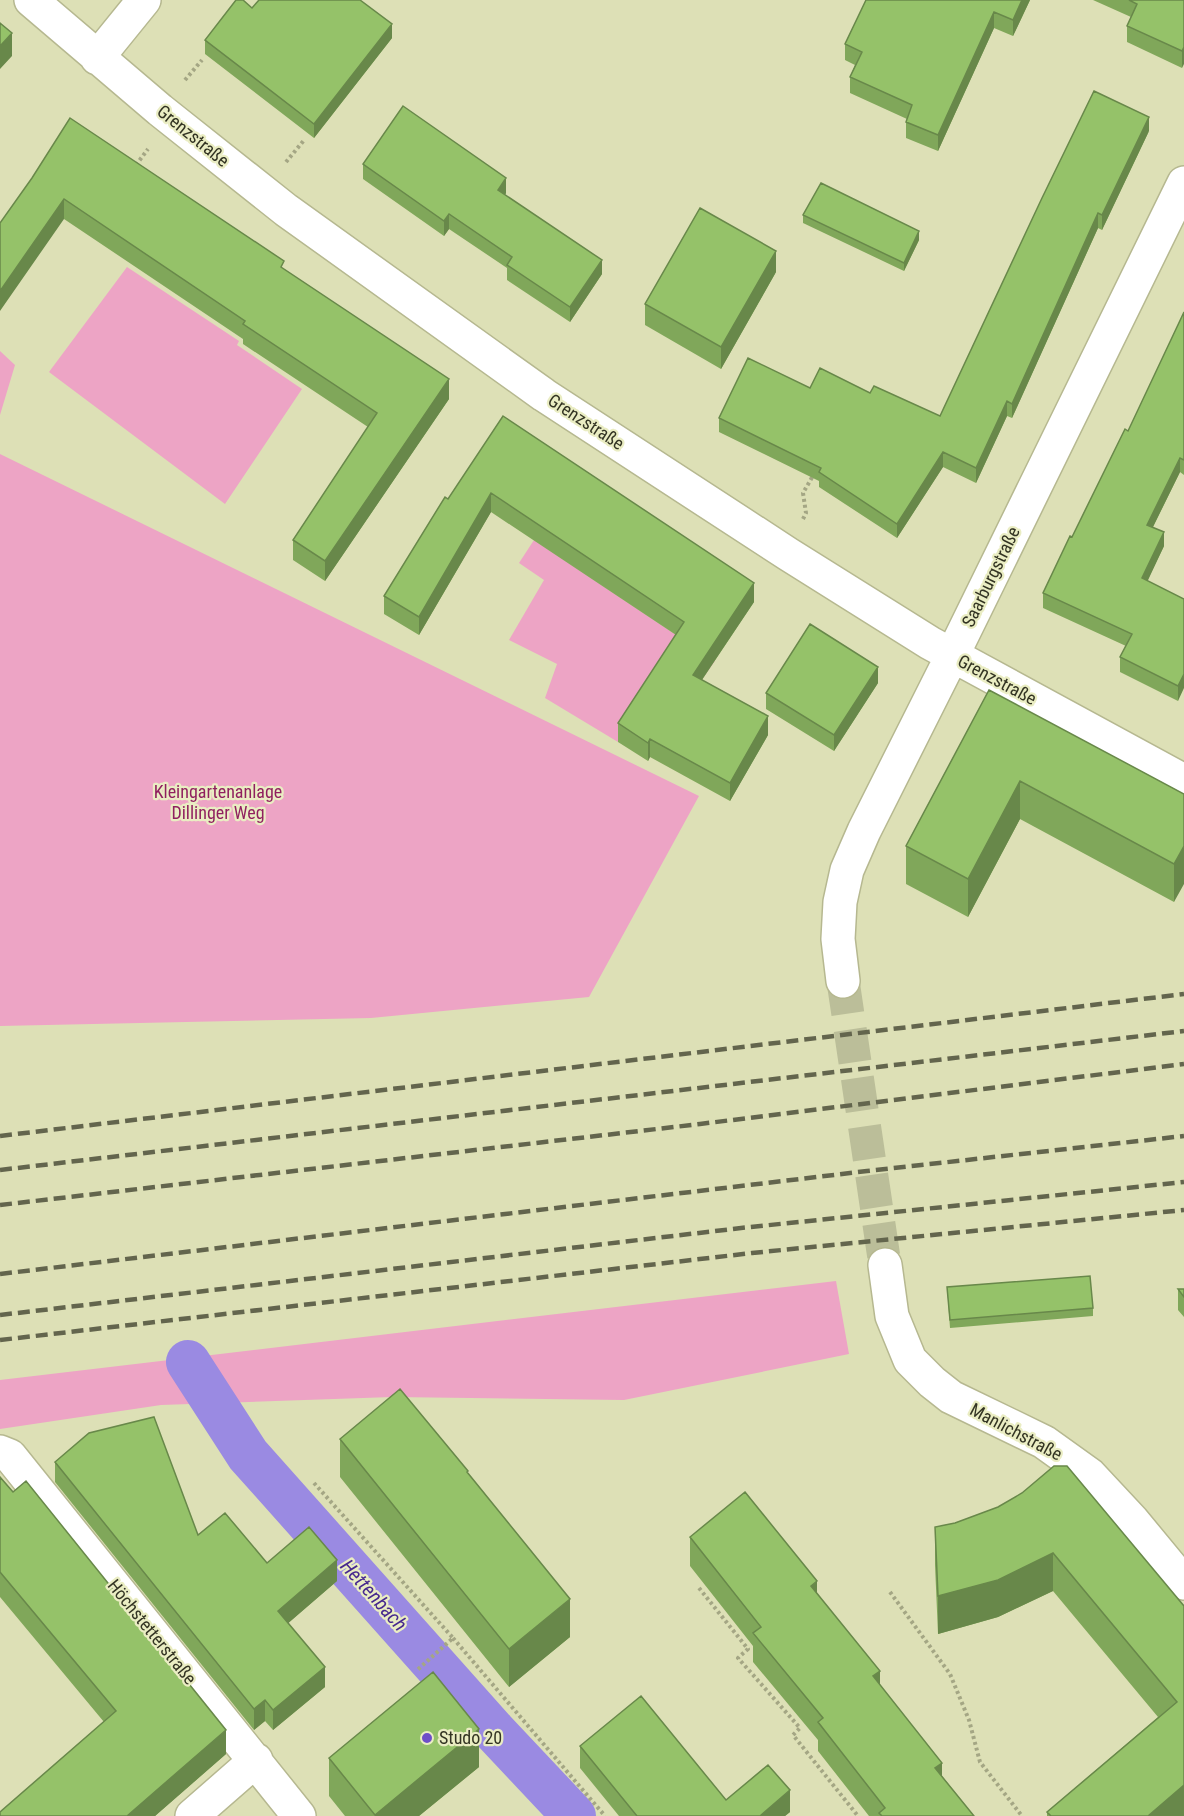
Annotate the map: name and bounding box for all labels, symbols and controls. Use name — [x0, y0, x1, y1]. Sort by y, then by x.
street label: Grenzstraße — [153, 100, 233, 171]
street label: Grenzstraße — [544, 389, 628, 454]
street label: Saarburgstraße — [957, 523, 1024, 630]
street label: Grenzstraße — [954, 650, 1040, 709]
park label: Kleingartenanlage Dillinger Weg — [154, 781, 282, 823]
street label: Manlichstraße — [967, 1398, 1066, 1465]
water label: Hettenbach — [336, 1554, 412, 1636]
street label: Höchstetterstraße — [104, 1575, 201, 1688]
place label: Studo 20 — [439, 1727, 502, 1748]
marker: Studo 20 — [420, 1731, 434, 1745]

